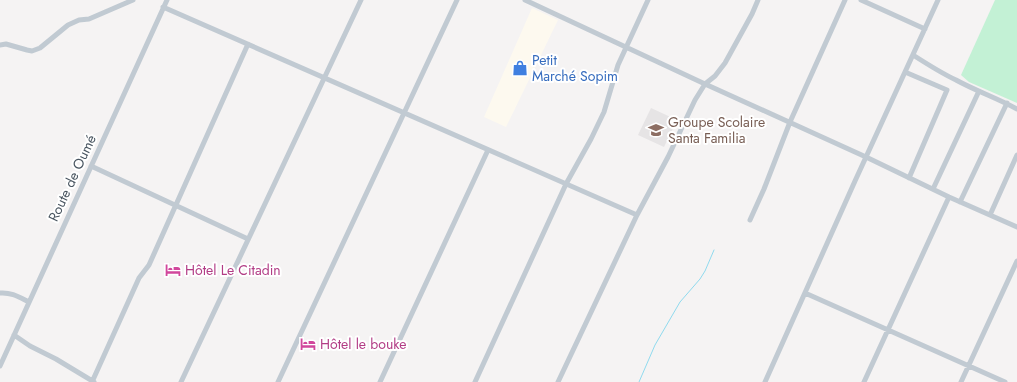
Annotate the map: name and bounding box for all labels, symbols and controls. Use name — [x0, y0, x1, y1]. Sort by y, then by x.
place label: Petit Marché Sopim — [532, 50, 618, 86]
shop icon: Petit Marché Sopim — [511, 59, 529, 77]
place label: Groupe Scolaire Santa Familia — [668, 112, 765, 148]
school or university icon: Groupe Scolaire Santa Familia — [647, 121, 665, 139]
street label: Route de Oumé — [43, 131, 101, 225]
place label: Hôtel Le Citadin — [185, 260, 281, 280]
hotel icon: Hôtel Le Citadin — [164, 261, 182, 279]
place label: Hôtel le bouke — [320, 334, 406, 354]
hotel icon: Hôtel le bouke — [299, 335, 317, 353]

